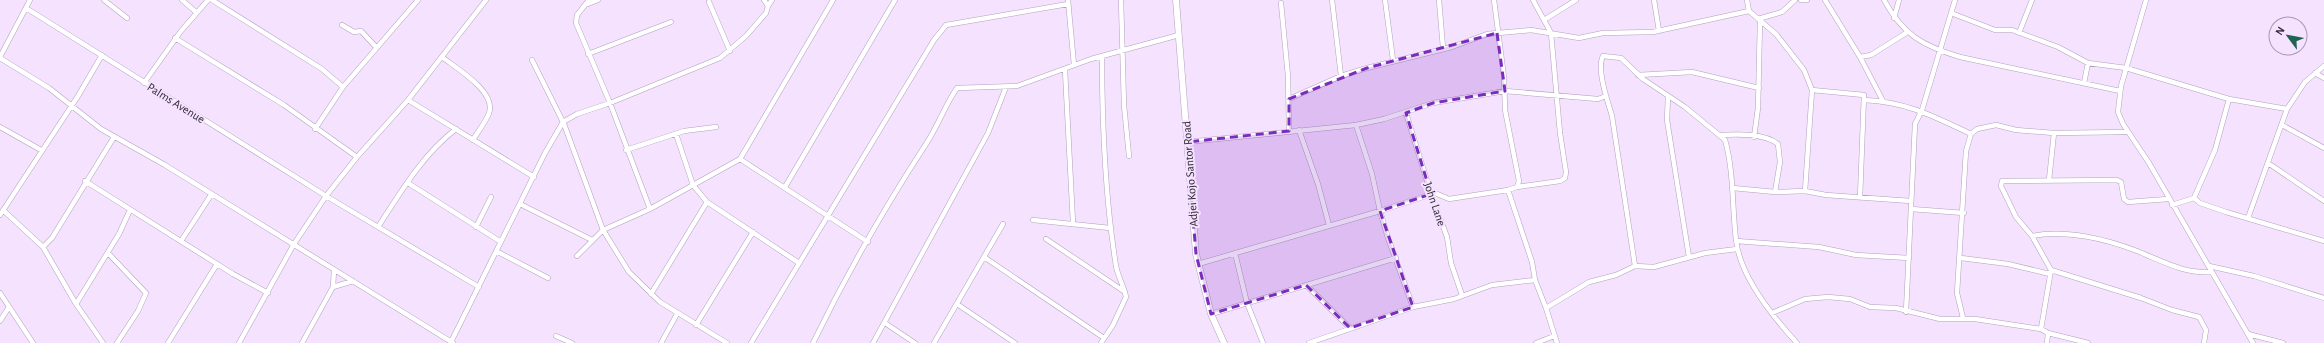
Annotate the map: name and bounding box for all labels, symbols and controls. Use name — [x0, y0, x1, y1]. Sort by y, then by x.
north arrow — [2268, 16, 2308, 56]
text: N — [2273, 25, 2287, 37]
street label: Palms Avenue — [145, 81, 207, 125]
street label: Adjei Kojo Santor Road — [1180, 121, 1201, 227]
street label: John Lane — [1422, 180, 1448, 228]

